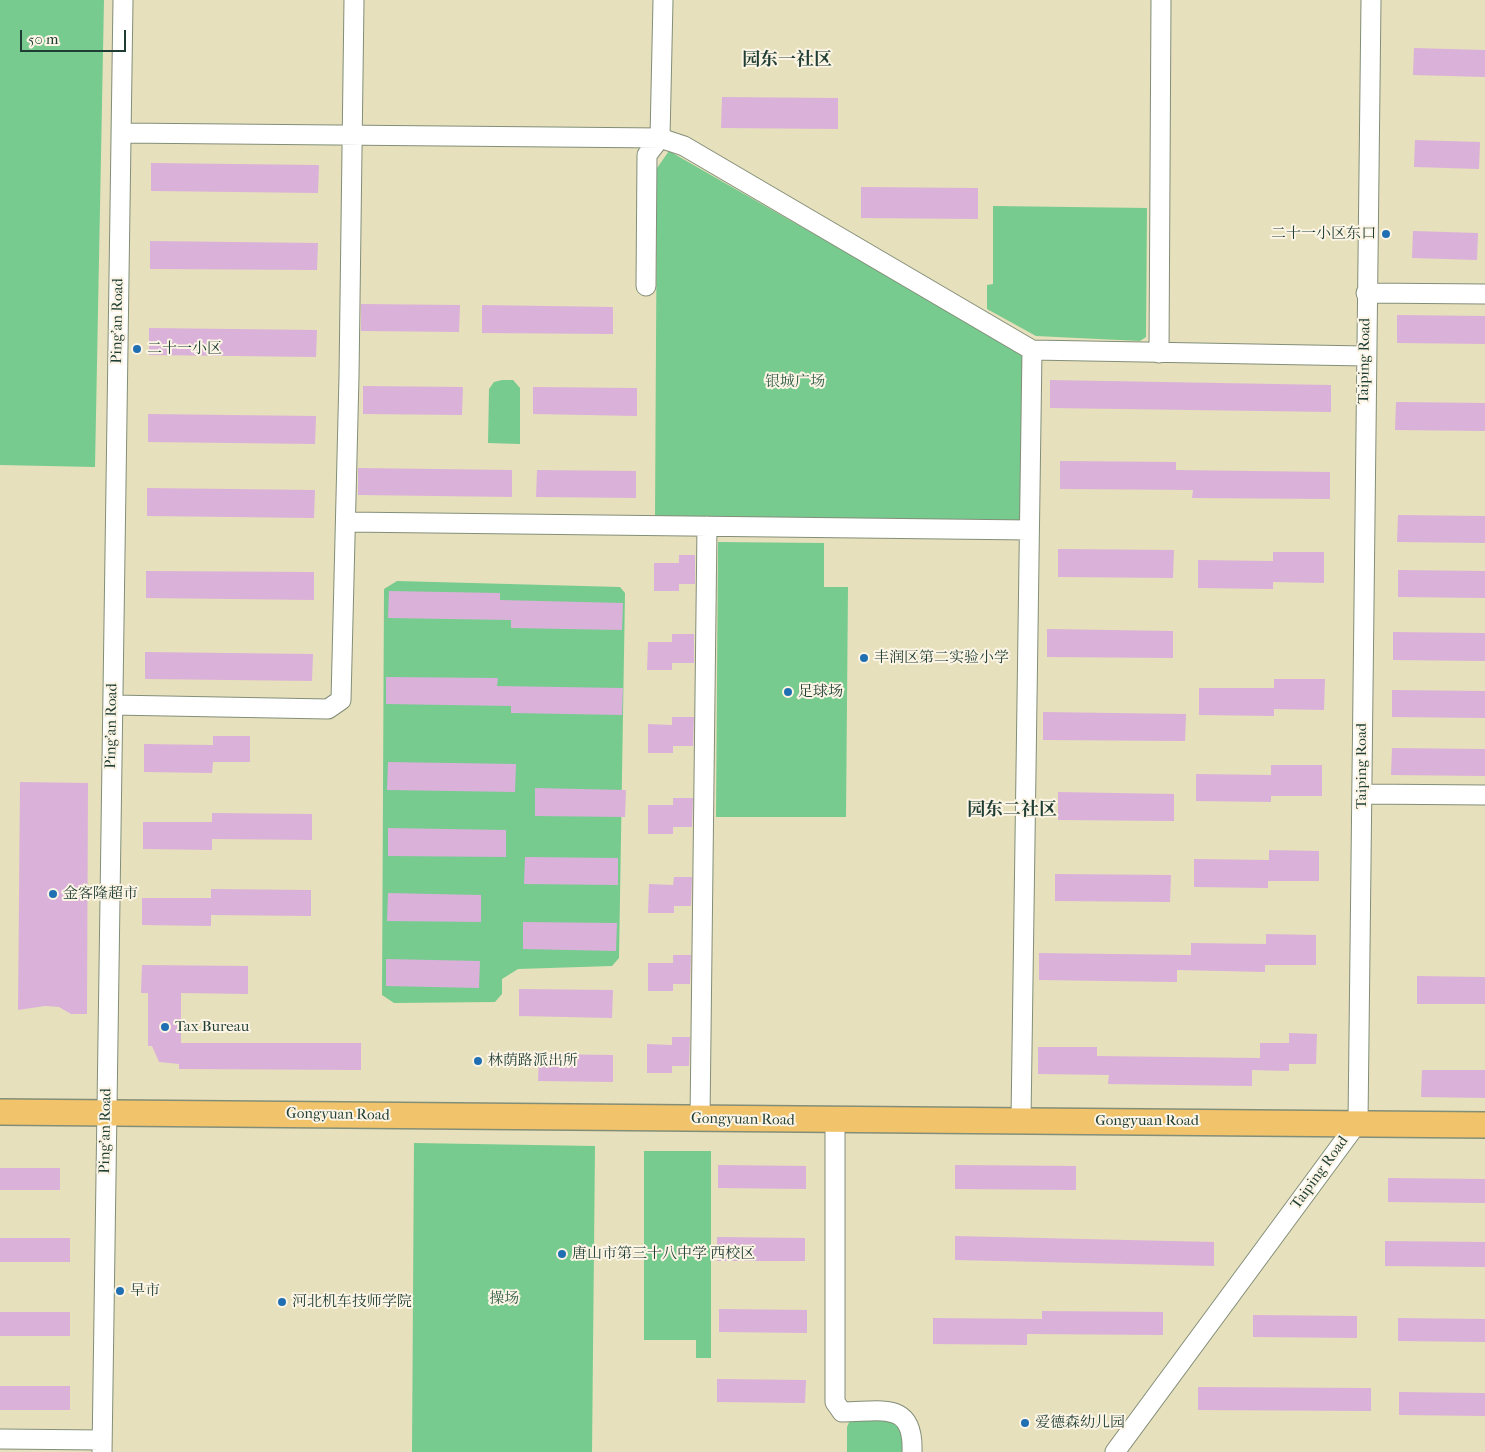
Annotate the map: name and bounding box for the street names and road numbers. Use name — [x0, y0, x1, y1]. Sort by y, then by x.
street label: Ping'an Road — [108, 278, 128, 364]
street label: Taiping Road — [1355, 318, 1375, 404]
street label: Ping'an Road — [102, 683, 122, 769]
street label: Taiping Road — [1353, 723, 1371, 809]
street label: Ping'an Road — [96, 1088, 116, 1174]
street label: Gongyuan Road — [286, 1105, 390, 1125]
street label: Gongyuan Road — [691, 1110, 795, 1130]
street label: Gongyuan Road — [1095, 1112, 1199, 1130]
street label: Taiping Road — [1287, 1133, 1353, 1213]

